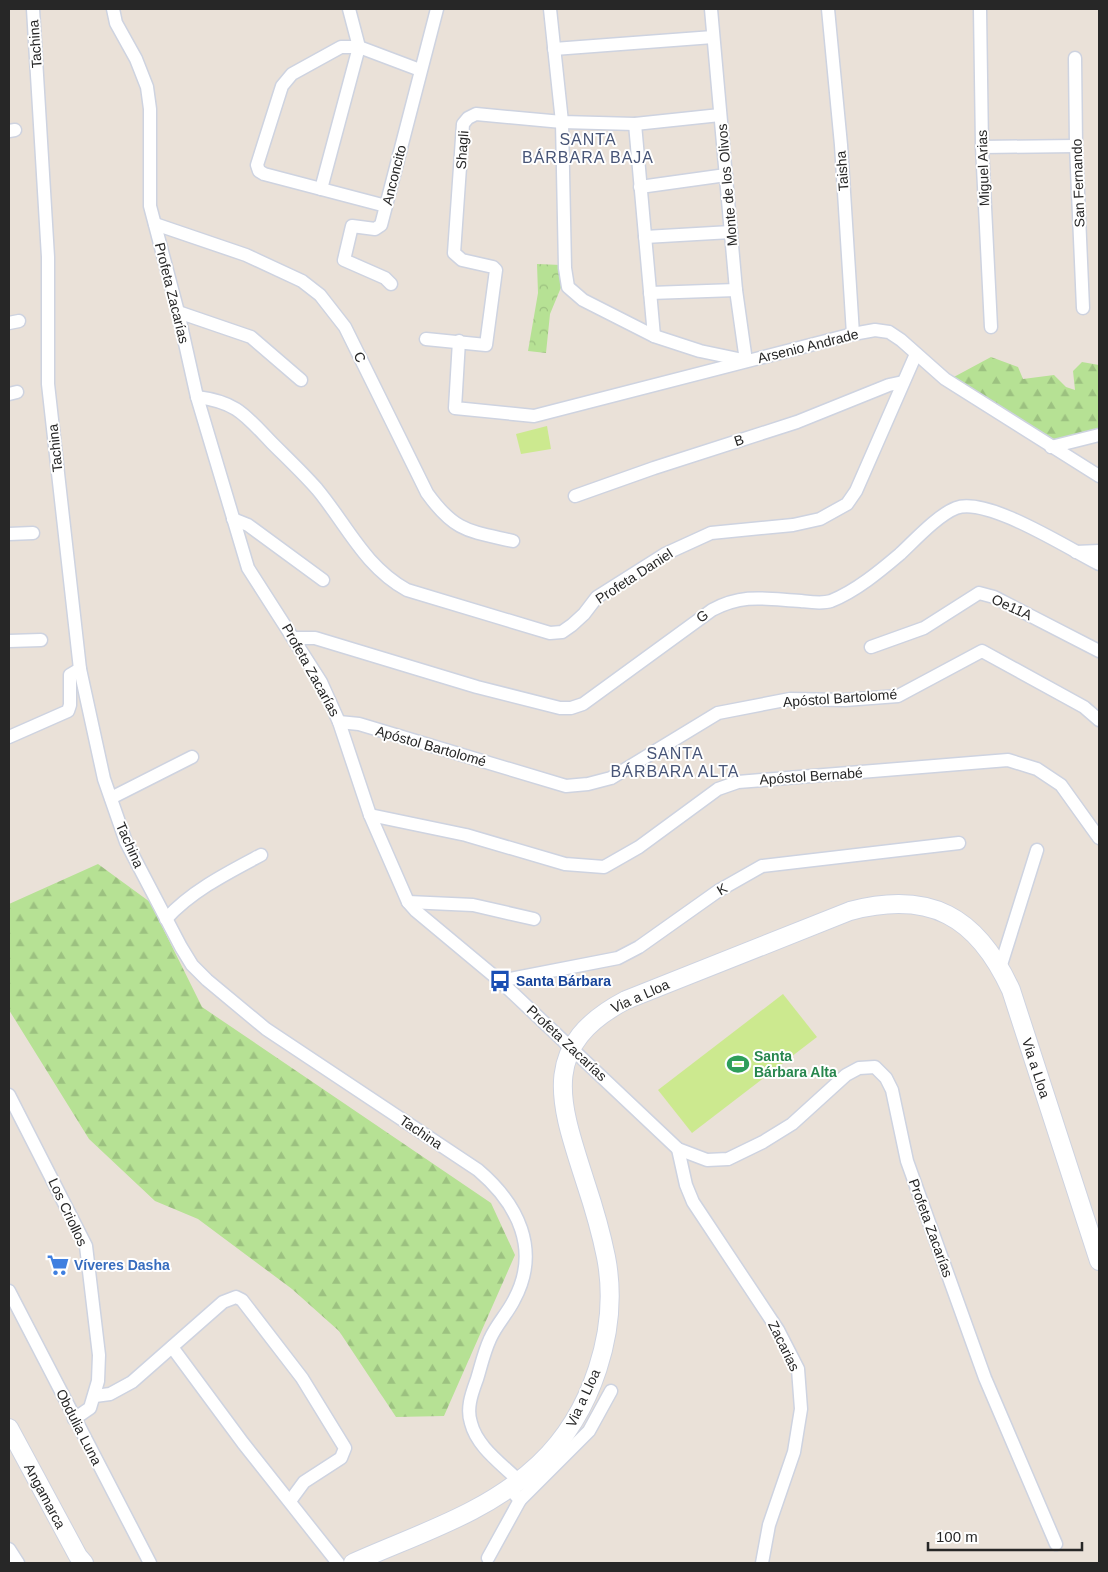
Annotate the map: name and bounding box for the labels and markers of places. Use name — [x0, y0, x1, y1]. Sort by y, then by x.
bus stop icon: Santa Bárbara — [487, 968, 513, 994]
place label: Santa Bárbara — [516, 973, 611, 989]
place label: Santa Bárbara Alta — [754, 1048, 837, 1080]
sports icon: Santa Bárbara Alta — [725, 1051, 751, 1077]
supermarket icon: Víveres Dasha — [45, 1252, 71, 1278]
place label: Víveres Dasha — [74, 1257, 170, 1273]

